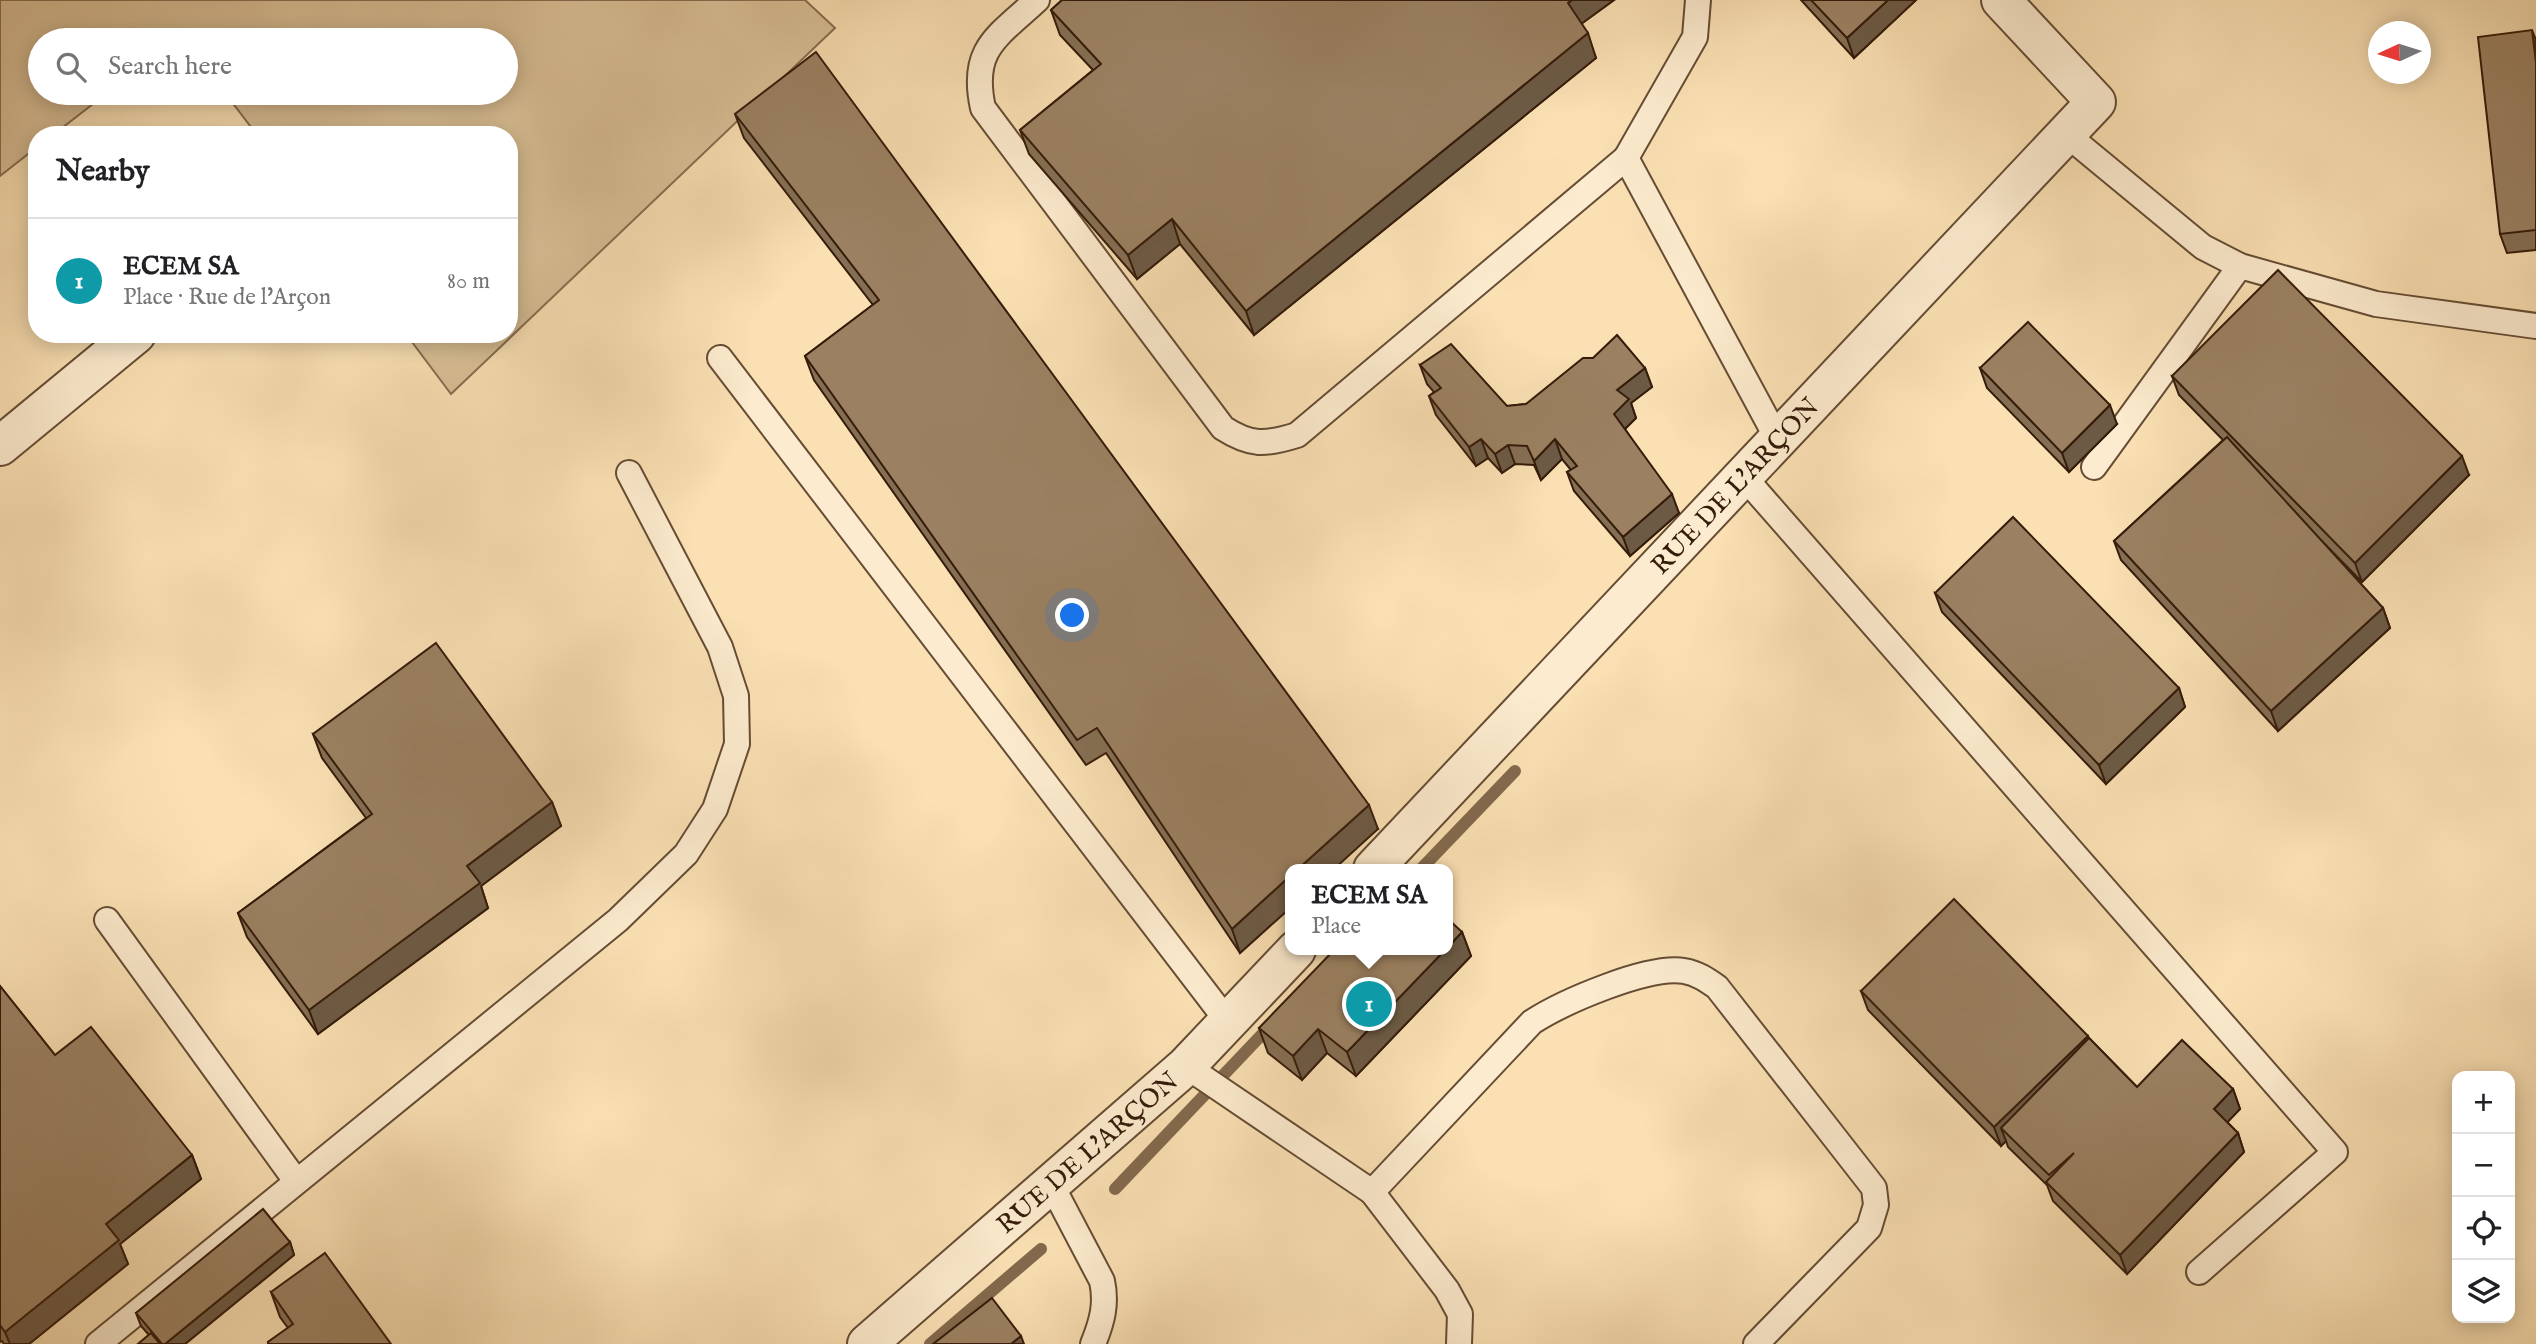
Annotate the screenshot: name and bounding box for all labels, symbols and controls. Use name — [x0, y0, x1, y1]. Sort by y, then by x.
north arrow — [2368, 21, 2431, 84]
search box — [28, 28, 518, 105]
icon: search — [52, 48, 90, 86]
text: Search here — [108, 50, 232, 83]
text: Nearby — [56, 153, 149, 191]
text: ECEM SA — [123, 250, 239, 283]
text: 1 — [75, 267, 83, 296]
text: 80 m — [447, 267, 490, 296]
text: Place · Rue de l'Arçon — [123, 283, 331, 312]
street label: RUE DE L'ARÇON — [1644, 391, 1827, 582]
your location — [1055, 598, 1089, 632]
popup — [1285, 864, 1453, 955]
text: ECEM SA — [1311, 879, 1427, 912]
text: Place — [1311, 912, 1361, 941]
pin: 1 — [1346, 978, 1392, 1030]
street label: RUE DE L'ARÇON — [990, 1065, 1186, 1242]
map controls — [2452, 1071, 2515, 1323]
button: + — [2452, 1071, 2515, 1134]
button: − — [2452, 1134, 2515, 1197]
button: locate — [2452, 1197, 2515, 1260]
button: layers — [2452, 1260, 2515, 1323]

